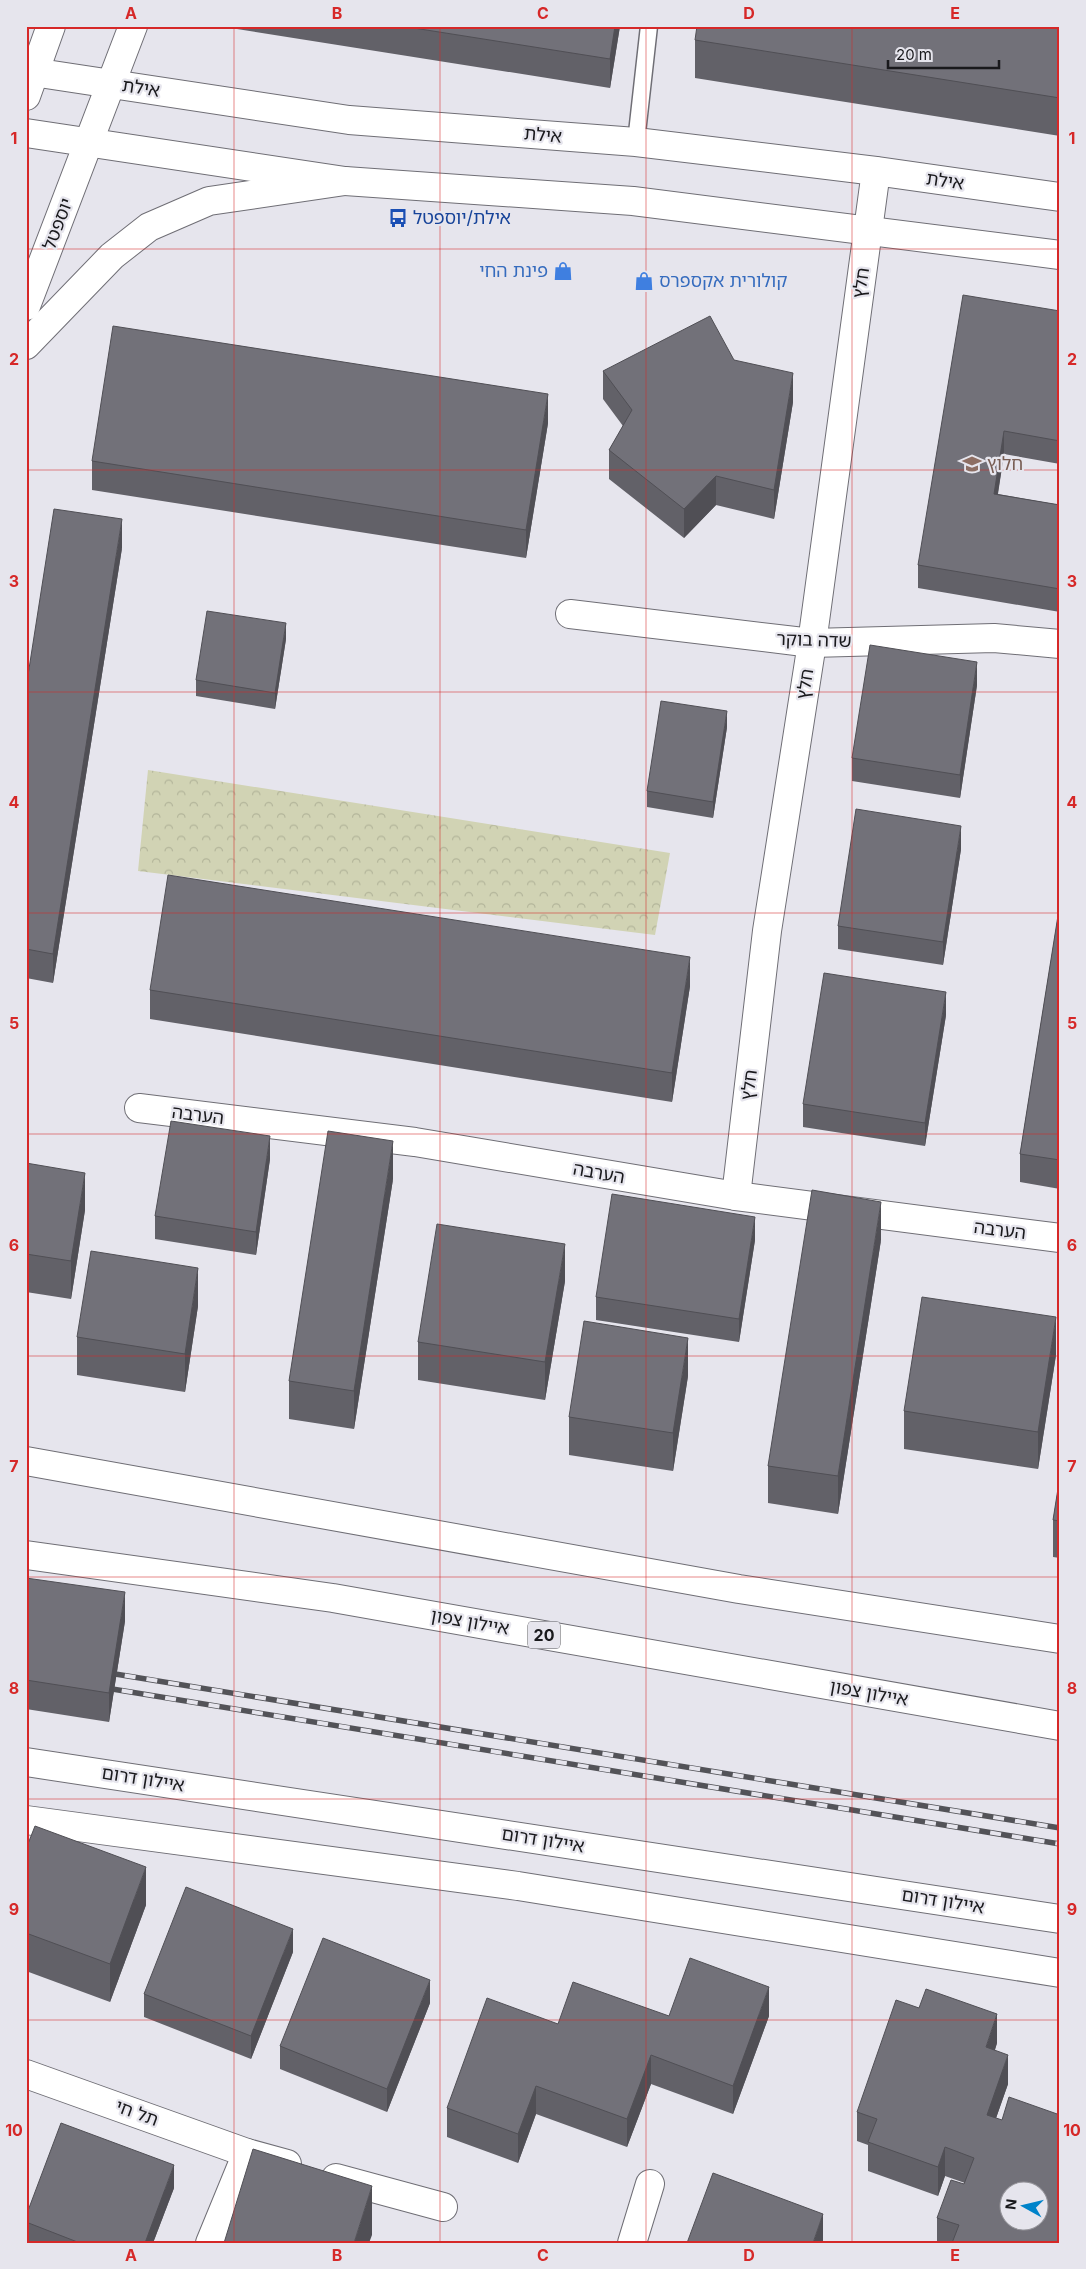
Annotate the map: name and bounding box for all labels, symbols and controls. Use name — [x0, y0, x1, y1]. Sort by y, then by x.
text: A — [125, 3, 137, 23]
text: B — [332, 3, 342, 23]
text: C — [537, 3, 549, 23]
text: D — [743, 3, 755, 23]
text: E — [950, 3, 960, 23]
scale bar — [888, 38, 1000, 70]
text: 20 m — [896, 45, 932, 64]
street label: אילת — [121, 74, 161, 101]
street label: אילת — [523, 122, 563, 147]
text: 1 — [11, 128, 17, 148]
text: 1 — [1069, 128, 1075, 148]
street label: אילת — [925, 167, 965, 194]
street label: יוספטל — [38, 195, 77, 253]
bus stop icon: אילת/יוספטל — [387, 207, 409, 229]
place label: אילת/יוספטל — [413, 207, 511, 228]
place label: פינת החי — [479, 260, 548, 281]
shop icon: פינת החי — [552, 260, 574, 282]
street label: חלץ — [848, 266, 873, 300]
shop icon: קולורית אקספרס — [633, 270, 655, 292]
place label: קולורית אקספרס — [659, 270, 788, 291]
text: 2 — [9, 349, 19, 369]
text: 2 — [1067, 349, 1077, 369]
school or university icon: חלוץ — [961, 453, 983, 475]
place label: חלוץ — [987, 453, 1023, 474]
text: 3 — [9, 571, 19, 591]
text: 3 — [1067, 571, 1077, 591]
street label: שדה בוקר — [776, 628, 852, 651]
street label: חלץ — [792, 667, 817, 701]
text: 4 — [9, 792, 20, 812]
text: 4 — [1067, 792, 1078, 812]
text: 5 — [9, 1013, 19, 1033]
text: 5 — [1067, 1013, 1077, 1033]
street label: חלץ — [736, 1068, 761, 1102]
street label: הערבה — [171, 1101, 225, 1128]
street label: הערבה — [572, 1158, 627, 1187]
street label: הערבה — [973, 1216, 1027, 1243]
text: 6 — [9, 1235, 19, 1255]
text: 6 — [1067, 1235, 1077, 1255]
text: 7 — [9, 1456, 19, 1476]
text: 7 — [1067, 1456, 1077, 1476]
street label: איילון צפון — [429, 1604, 511, 1639]
road number: 20 — [528, 1622, 560, 1648]
street label: איילון צפון — [828, 1675, 910, 1710]
text: 8 — [9, 1678, 19, 1698]
text: 8 — [1067, 1678, 1077, 1698]
street label: איילון דרום — [100, 1762, 186, 1795]
street label: איילון דרום — [500, 1823, 586, 1856]
street label: איילון דרום — [900, 1884, 986, 1917]
text: 9 — [9, 1899, 19, 1919]
text: 9 — [1067, 1899, 1077, 1919]
street label: תל חי — [113, 2095, 161, 2130]
text: 10 — [5, 2120, 23, 2140]
text: 10 — [1063, 2120, 1081, 2140]
north arrow — [998, 2182, 1048, 2232]
text: N — [1001, 2198, 1020, 2211]
text: A — [125, 2245, 137, 2265]
text: B — [332, 2245, 342, 2265]
text: C — [537, 2245, 549, 2265]
text: D — [743, 2245, 755, 2265]
text: E — [950, 2245, 960, 2265]

